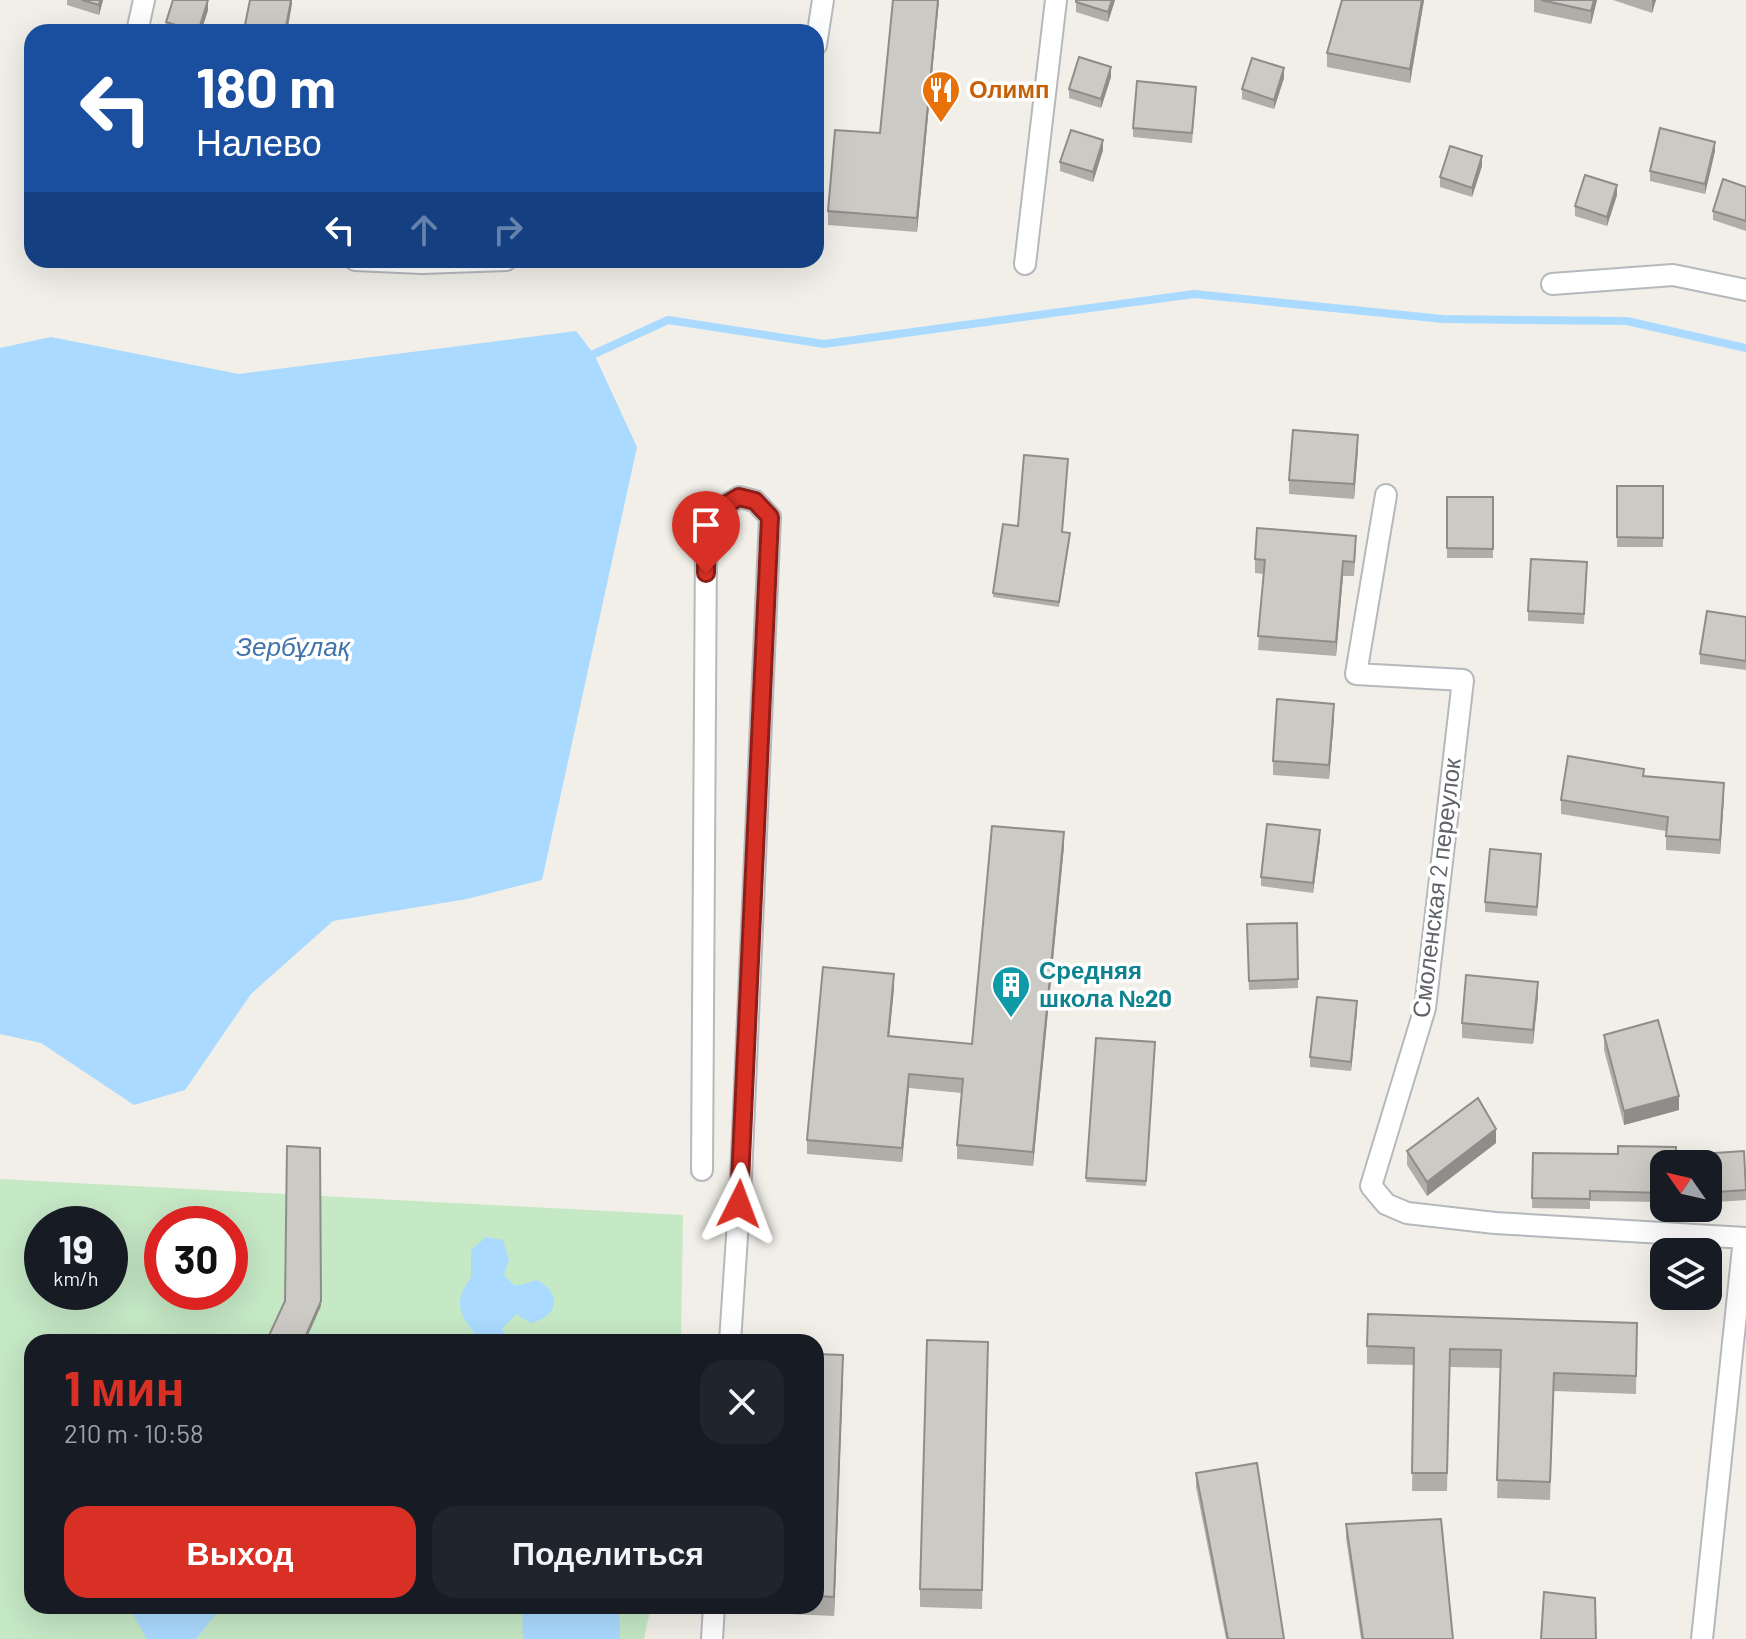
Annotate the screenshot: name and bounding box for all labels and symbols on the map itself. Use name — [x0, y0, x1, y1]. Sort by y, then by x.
restaurant icon: Олимп — [920, 69, 962, 124]
place label: Олимп — [969, 74, 1050, 103]
pin — [672, 491, 740, 573]
water label: Зербұлақ — [236, 630, 352, 661]
street label: Смоленская 2 переулок — [1405, 756, 1466, 1019]
place label: Средняя школа №20 — [1039, 955, 1172, 1012]
building icon: Средняя школа №20 — [990, 964, 1032, 1019]
north arrow — [1650, 1150, 1722, 1222]
position arrow — [697, 1162, 781, 1246]
speed limit sign: 30 — [144, 1206, 248, 1310]

